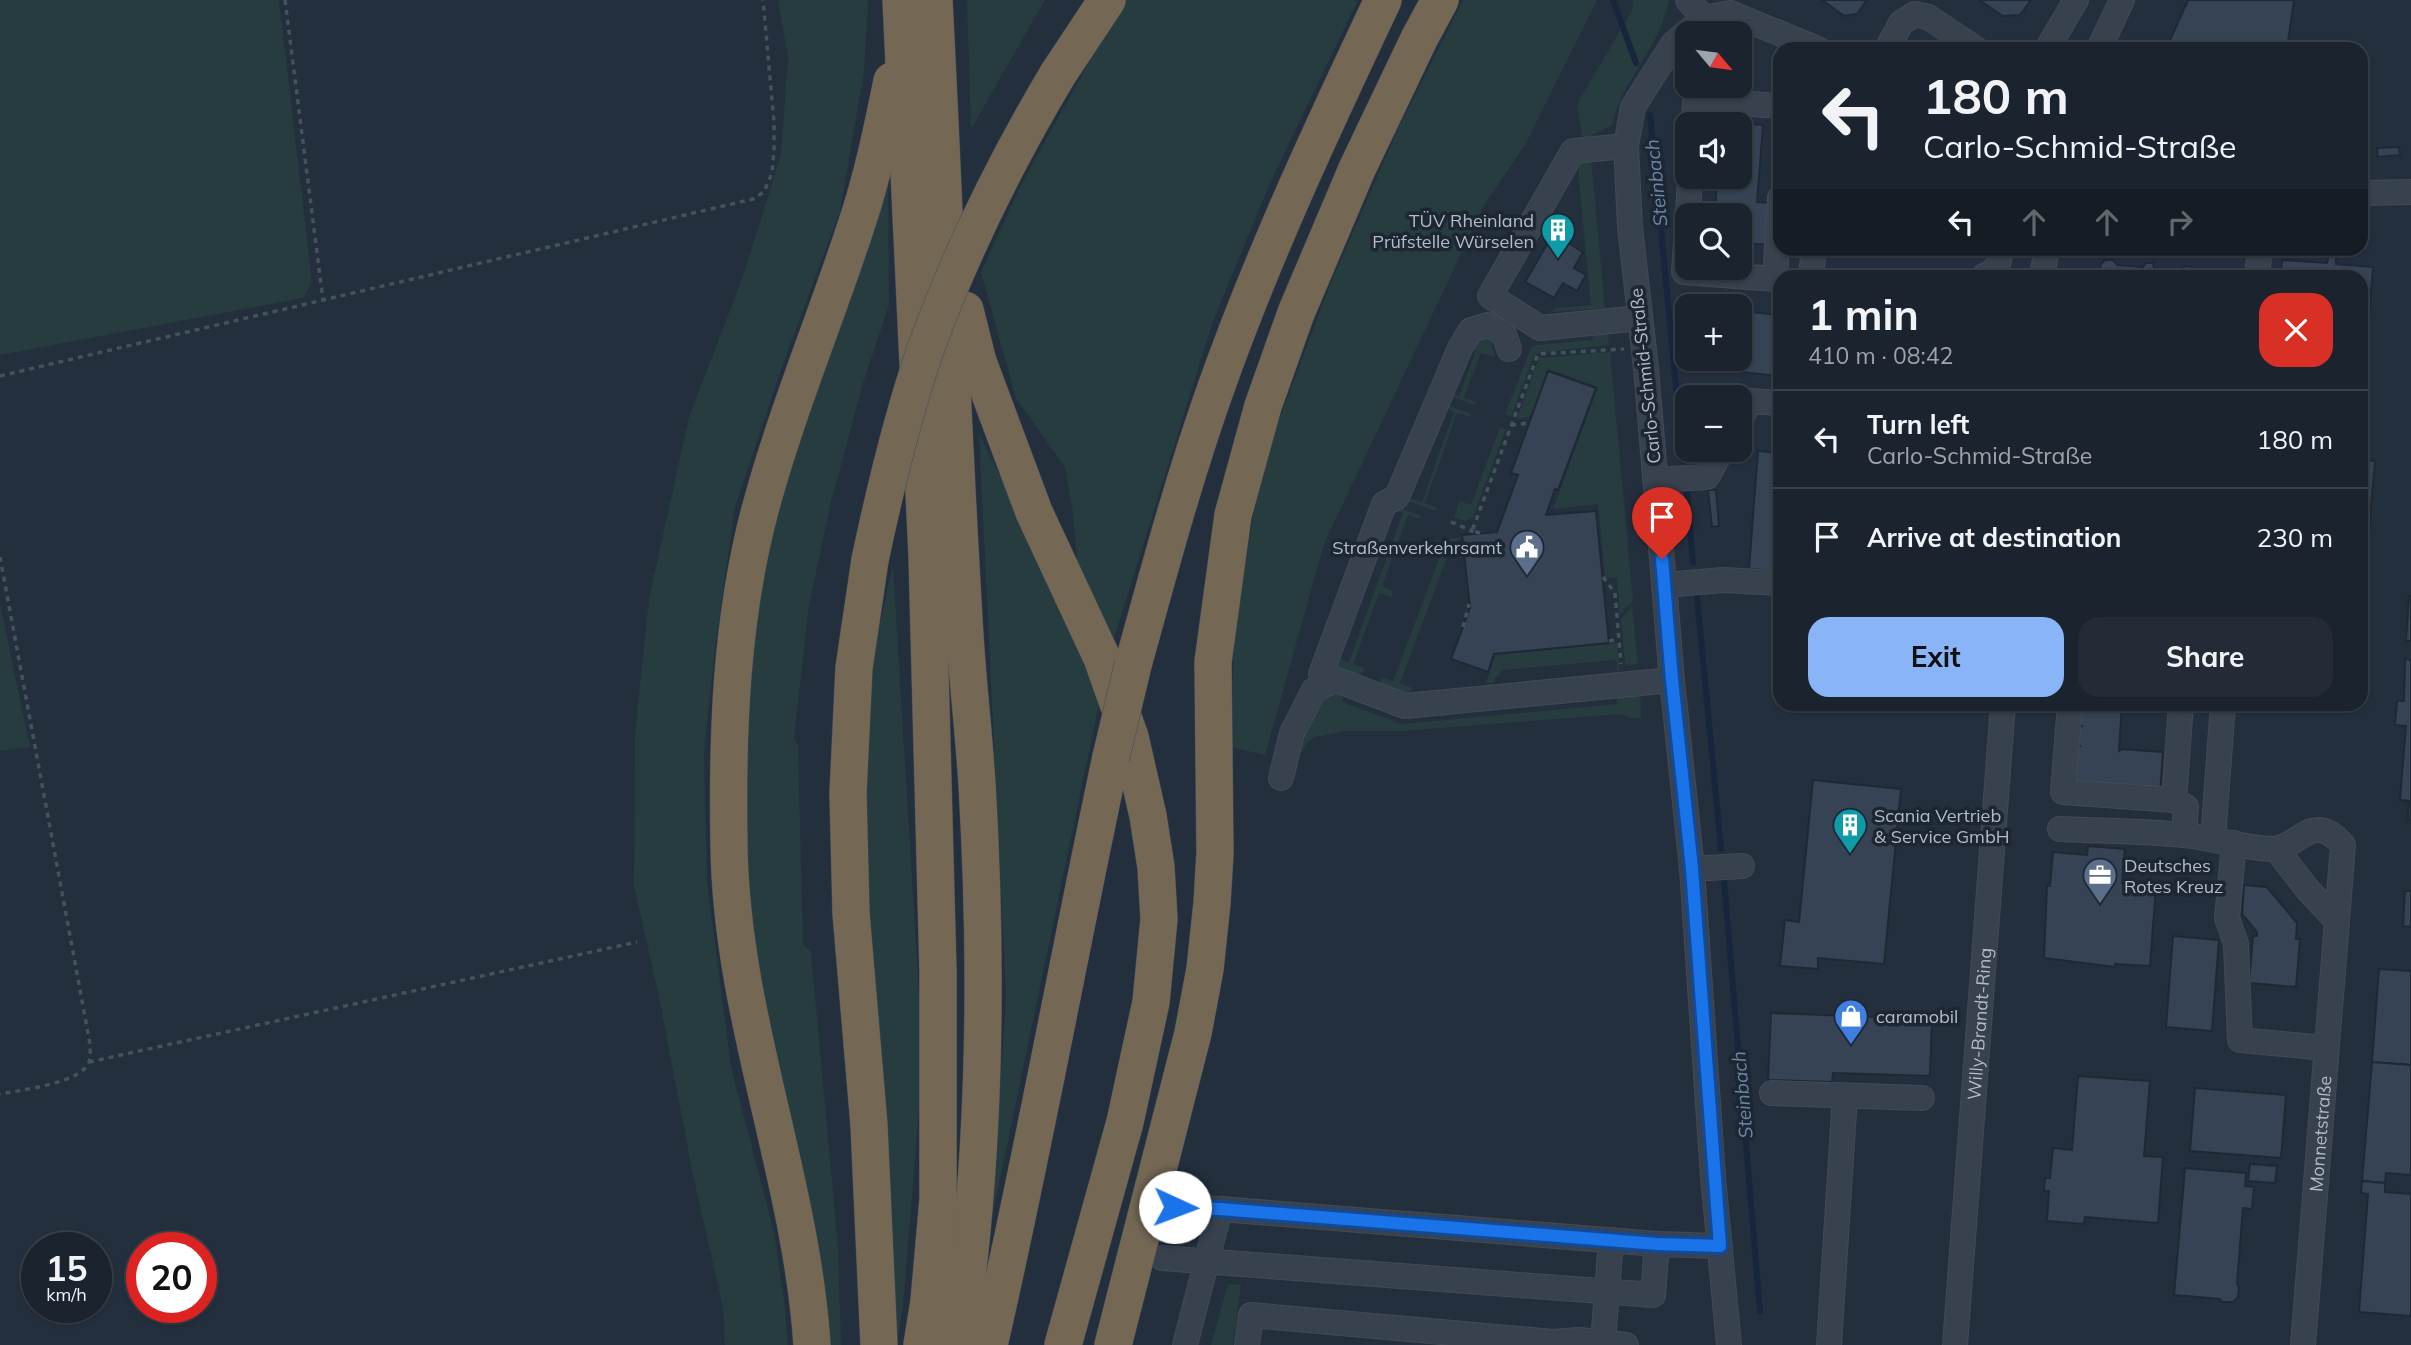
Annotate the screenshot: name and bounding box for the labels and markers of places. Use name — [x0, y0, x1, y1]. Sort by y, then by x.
place label: TÜV Rheinland Prüfstelle Würselen — [1372, 209, 1534, 253]
building icon: TÜV Rheinland Prüfstelle Würselen — [1539, 211, 1577, 260]
pin — [1632, 487, 1692, 559]
public building icon: Straßenverkehrsamt — [1508, 528, 1546, 577]
place label: Straßenverkehrsamt — [1332, 536, 1502, 559]
place label: Scania Vertrieb & Service GmbH — [1874, 804, 2009, 848]
building icon: Scania Vertrieb & Service GmbH — [1831, 806, 1869, 855]
place label: Deutsches Rotes Kreuz — [2124, 854, 2223, 898]
office icon: Deutsches Rotes Kreuz — [2081, 856, 2119, 905]
shop icon: caramobil — [1832, 997, 1870, 1046]
place label: caramobil — [1876, 1005, 1958, 1028]

